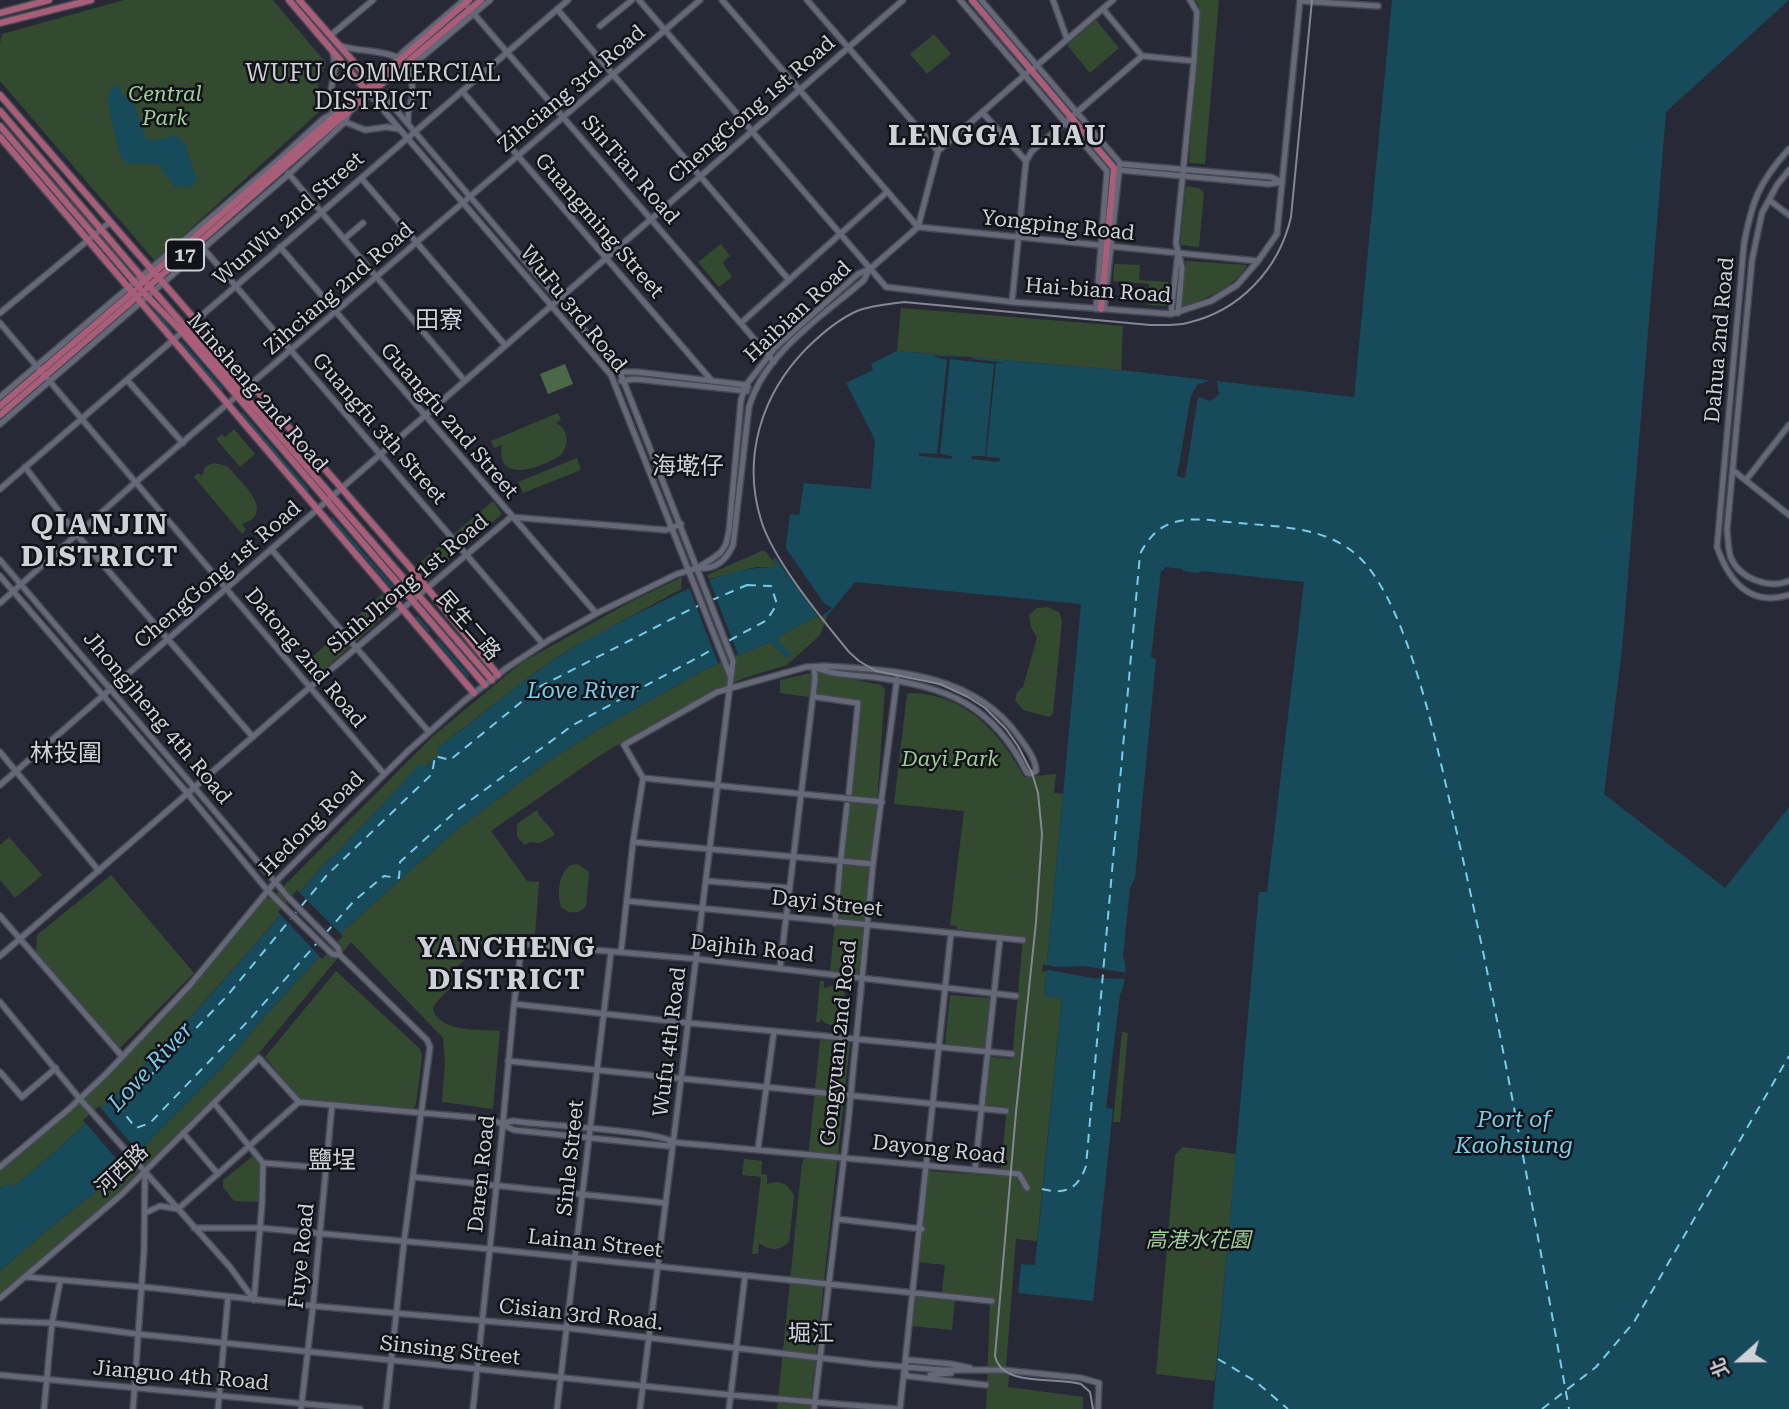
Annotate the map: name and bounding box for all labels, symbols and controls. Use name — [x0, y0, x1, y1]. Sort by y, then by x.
street label: Zihciang 3rd Road — [493, 20, 651, 158]
street label: ChengGong 1st Road — [664, 31, 840, 189]
district label: WUFU COMMERCIAL DISTRICT — [232, 60, 514, 116]
park label: Central Park — [128, 82, 202, 132]
street label: SinTian Road — [576, 110, 684, 230]
district label: LENGGA LIAU — [890, 120, 1106, 154]
street label: WunWu 2nd Street — [209, 147, 369, 291]
street label: Guangming Street — [529, 148, 669, 304]
street label: Yongping Road — [980, 205, 1136, 247]
street label: Zihciang 2nd Road — [259, 217, 419, 361]
road number: 17 — [166, 240, 204, 270]
street label: WuFu 3rd Road — [514, 241, 632, 377]
street label: Haibian Road — [739, 256, 857, 368]
street label: Dahua 2nd Road — [1700, 256, 1740, 424]
street label: Hai-bian Road — [1024, 273, 1172, 309]
district label: 田寮 — [415, 307, 463, 335]
street label: Minsheng 2nd Road — [181, 309, 333, 477]
street label: Guangfu 2nd Street — [375, 338, 523, 504]
street label: Guangfu 3th Street — [306, 348, 452, 510]
district label: 海墘仔 — [652, 453, 724, 481]
street label: ChengGong 1st Road — [130, 496, 306, 654]
district label: QIANJIN DISTRICT — [22, 509, 178, 575]
street label: ShihJhong 1st Road — [322, 509, 494, 659]
street label: Datong 2nd Road — [239, 583, 371, 733]
street label: 民生二路 — [431, 586, 505, 666]
street label: Jhongjheng 4th Road — [77, 627, 237, 809]
water label: Love River — [527, 677, 639, 705]
district label: 林投圍 — [30, 740, 102, 768]
park label: Dayi Park — [901, 747, 999, 773]
street label: Hedong Road — [254, 766, 370, 882]
street label: Dayi Street — [770, 886, 884, 922]
street label: Dajhih Road — [689, 930, 815, 968]
district label: YANCHENG DISTRICT — [418, 932, 596, 998]
street label: Gongyuan 2nd Road — [816, 939, 862, 1147]
street label: Wufu 4th Road — [648, 966, 692, 1118]
water label: Love River — [103, 1017, 199, 1117]
street label: Sinle Street — [552, 1099, 590, 1217]
water label: Port of Kaohsiung — [1455, 1106, 1573, 1160]
street label: Daren Road — [463, 1114, 501, 1234]
street label: Dayong Road — [871, 1130, 1007, 1170]
street label: 河西路 — [90, 1139, 154, 1201]
district label: 鹽埕 — [308, 1147, 356, 1175]
street label: Fuye Road — [284, 1202, 320, 1310]
street label: Lainan Street — [526, 1224, 664, 1264]
park label: 高港水花園 — [1146, 1228, 1250, 1254]
street label: Cisian 3rd Road. — [498, 1294, 664, 1336]
district label: 堀江 — [788, 1320, 834, 1348]
north arrow — [1705, 1325, 1775, 1395]
street label: Sinsing Street — [379, 1331, 521, 1371]
text: 北 — [1706, 1355, 1734, 1381]
street label: Jianguo 4th Road — [92, 1356, 270, 1396]

